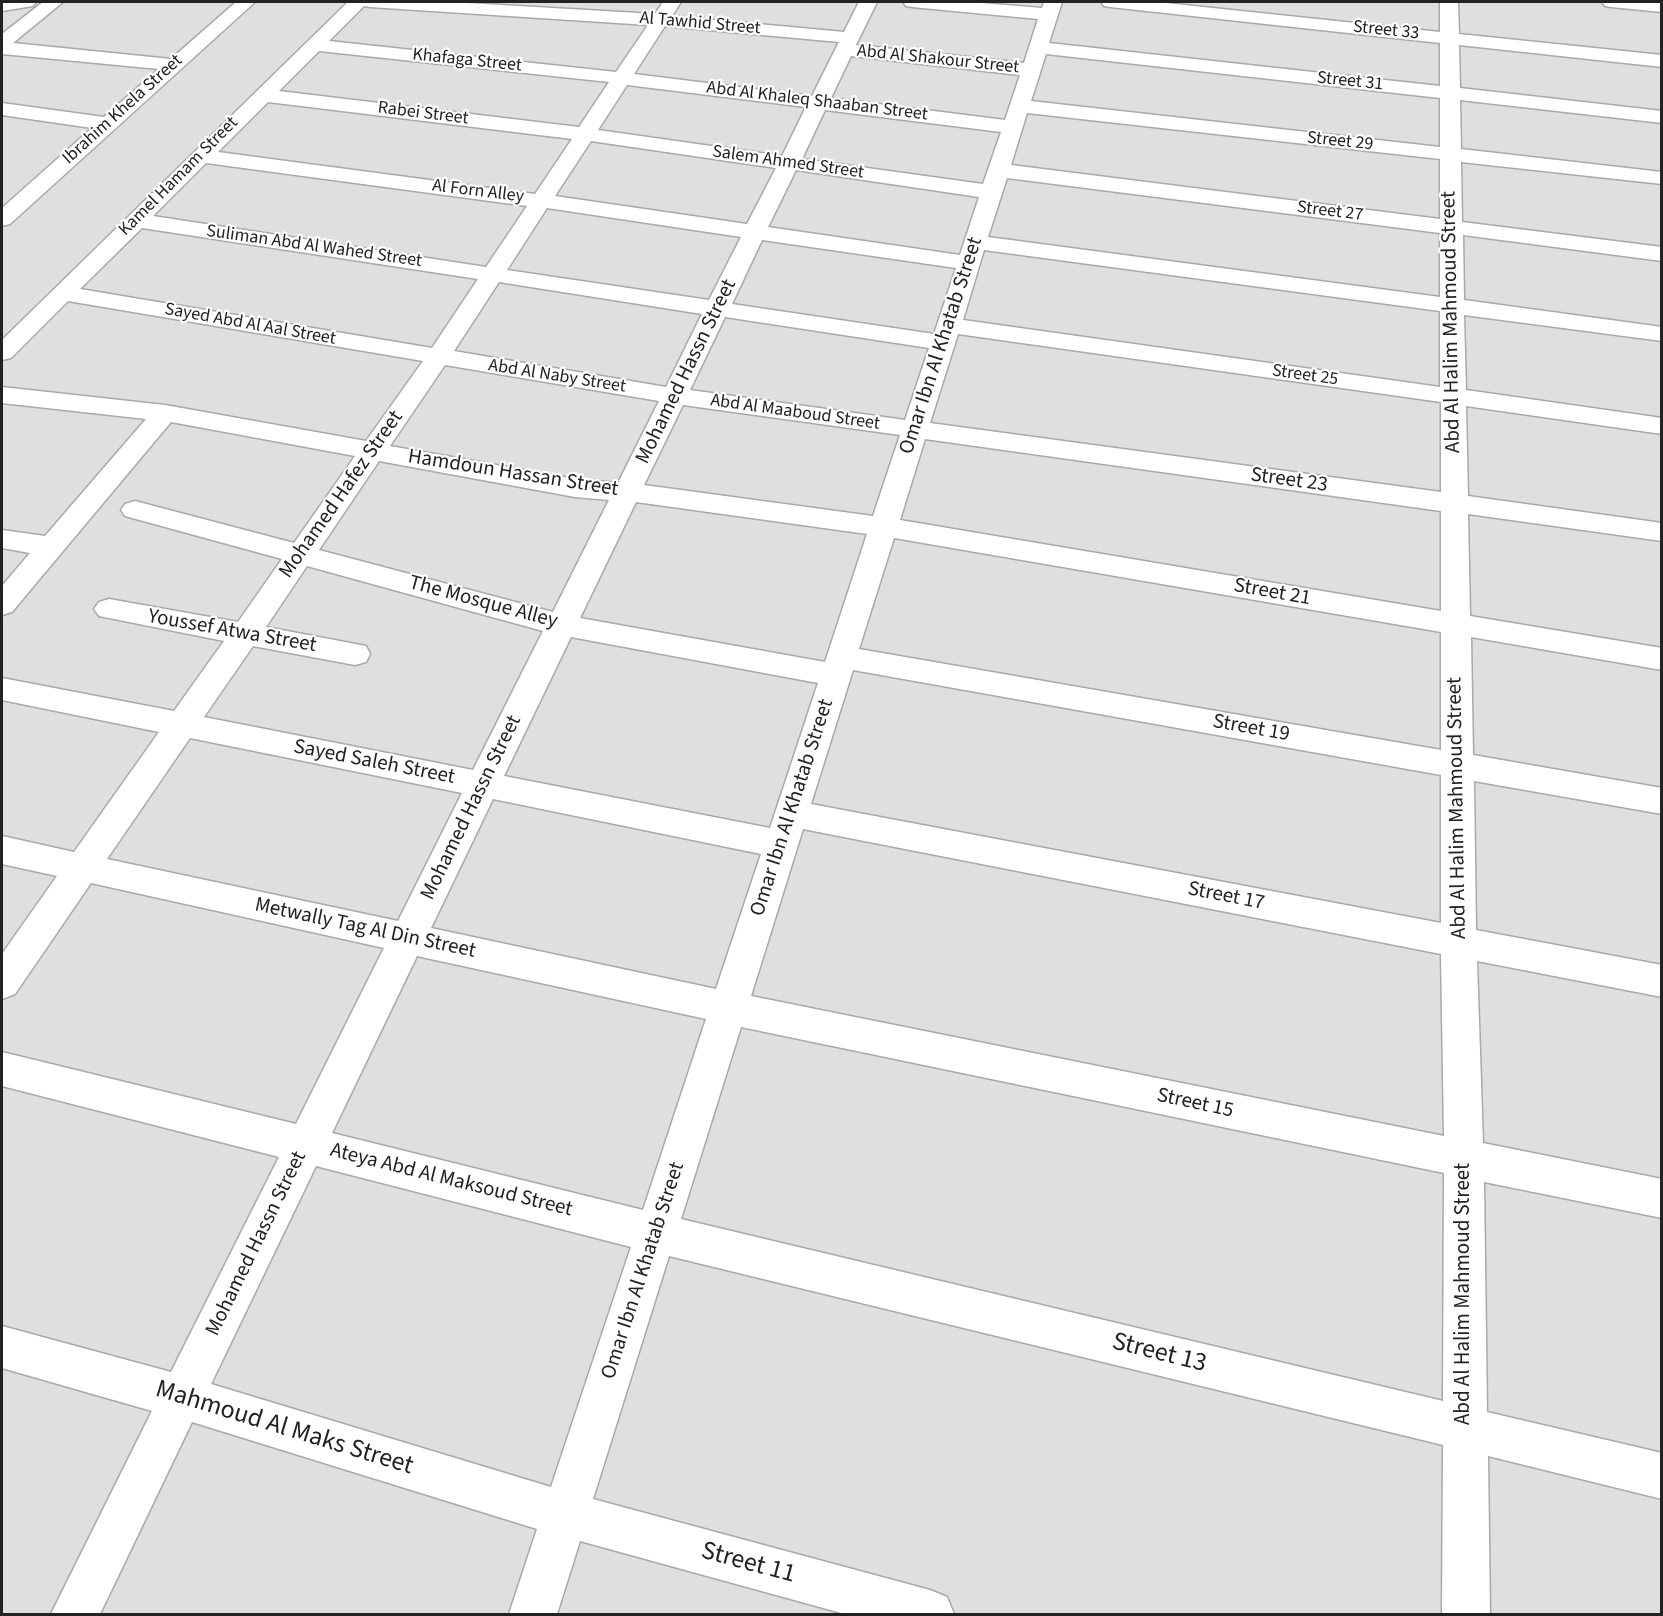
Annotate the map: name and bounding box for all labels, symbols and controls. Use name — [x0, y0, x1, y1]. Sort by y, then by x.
street label: Al Tawhid Street — [639, 8, 761, 40]
street label: Street 33 — [1352, 17, 1420, 45]
street label: Abd Al Shakour Street — [856, 41, 1020, 79]
street label: Khafaga Street — [411, 45, 523, 77]
street label: Ibrahim Khela Street — [59, 51, 187, 169]
street label: Street 31 — [1316, 68, 1384, 96]
street label: Abd Al Khaleq Shaaban Street — [705, 78, 929, 126]
street label: Rabei Street — [376, 98, 470, 130]
street label: Kamel Hamam Street — [115, 113, 243, 241]
street label: Street 29 — [1306, 128, 1374, 156]
street label: Salem Ahmed Street — [711, 142, 865, 184]
street label: Al Forn Alley — [431, 176, 525, 208]
street label: Abd Al Halim Mahmoud Street — [1437, 191, 1467, 453]
street label: Street 27 — [1296, 197, 1364, 227]
street label: Suliman Abd Al Wahed Street — [205, 221, 423, 273]
street label: Omar Ibn Al Khatab Street — [895, 234, 989, 458]
street label: Mohamed Hassn Street — [631, 275, 743, 469]
street label: Sayed Abd Al Aal Street — [163, 299, 337, 351]
street label: Abd Al Naby Street — [487, 355, 627, 399]
street label: Street 25 — [1271, 361, 1339, 391]
street label: Abd Al Maaboud Street — [709, 390, 881, 436]
street label: Mohamed Hafez Street — [275, 406, 409, 584]
street label: Hamdoun Hassan Street — [406, 445, 620, 503]
street label: Street 23 — [1249, 463, 1329, 499]
street label: The Mosque Alley — [406, 571, 560, 635]
street label: Street 21 — [1232, 574, 1312, 612]
street label: Youssef Atwa Street — [146, 605, 318, 659]
street label: Abd Al Halim Mahmoud Street — [1443, 677, 1473, 939]
street label: Omar Ibn Al Khatab Street — [746, 696, 840, 920]
street label: Street 19 — [1211, 710, 1291, 748]
street label: Mohamed Hassn Street — [416, 711, 528, 905]
street label: Sayed Saleh Street — [291, 735, 457, 791]
street label: Street 17 — [1185, 877, 1267, 917]
street label: Metwally Tag Al Din Street — [252, 893, 478, 965]
street label: Street 15 — [1154, 1084, 1236, 1124]
street label: Ateya Abd Al Maksoud Street — [327, 1139, 575, 1223]
street label: Mohamed Hassn Street — [201, 1147, 313, 1341]
street label: Omar Ibn Al Khatab Street — [597, 1159, 691, 1383]
street label: Abd Al Halim Mahmoud Street — [1451, 1163, 1477, 1425]
street label: Street 13 — [1109, 1327, 1209, 1381]
street label: Mahmoud Al Maks Street — [151, 1375, 417, 1483]
street label: Street 11 — [698, 1536, 798, 1592]

